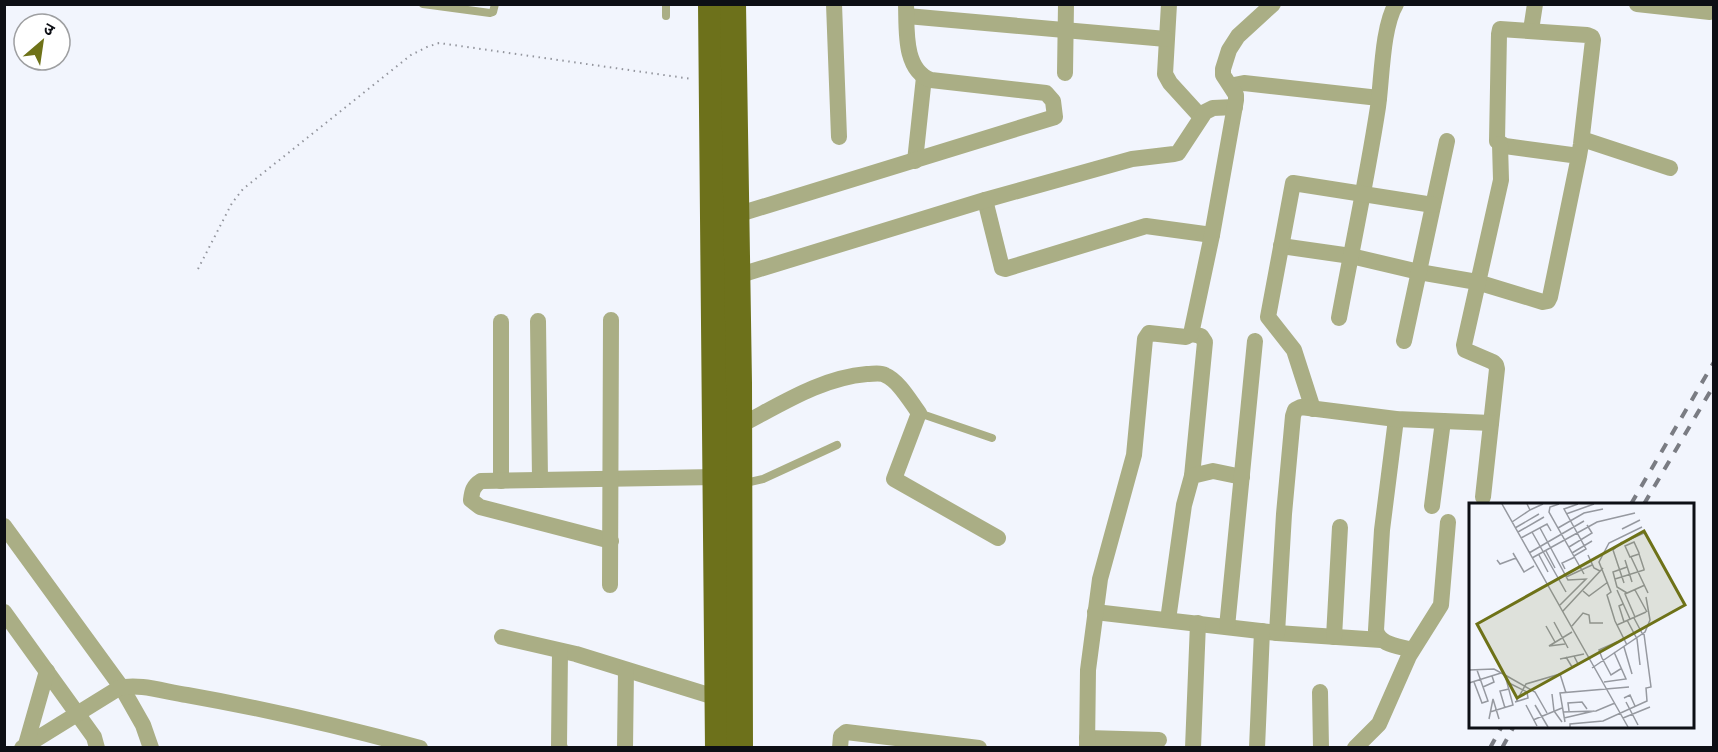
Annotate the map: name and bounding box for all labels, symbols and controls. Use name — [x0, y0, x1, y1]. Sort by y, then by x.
north arrow — [12, 12, 72, 72]
text: उ — [41, 20, 58, 39]
inset map — [1469, 503, 1694, 728]

